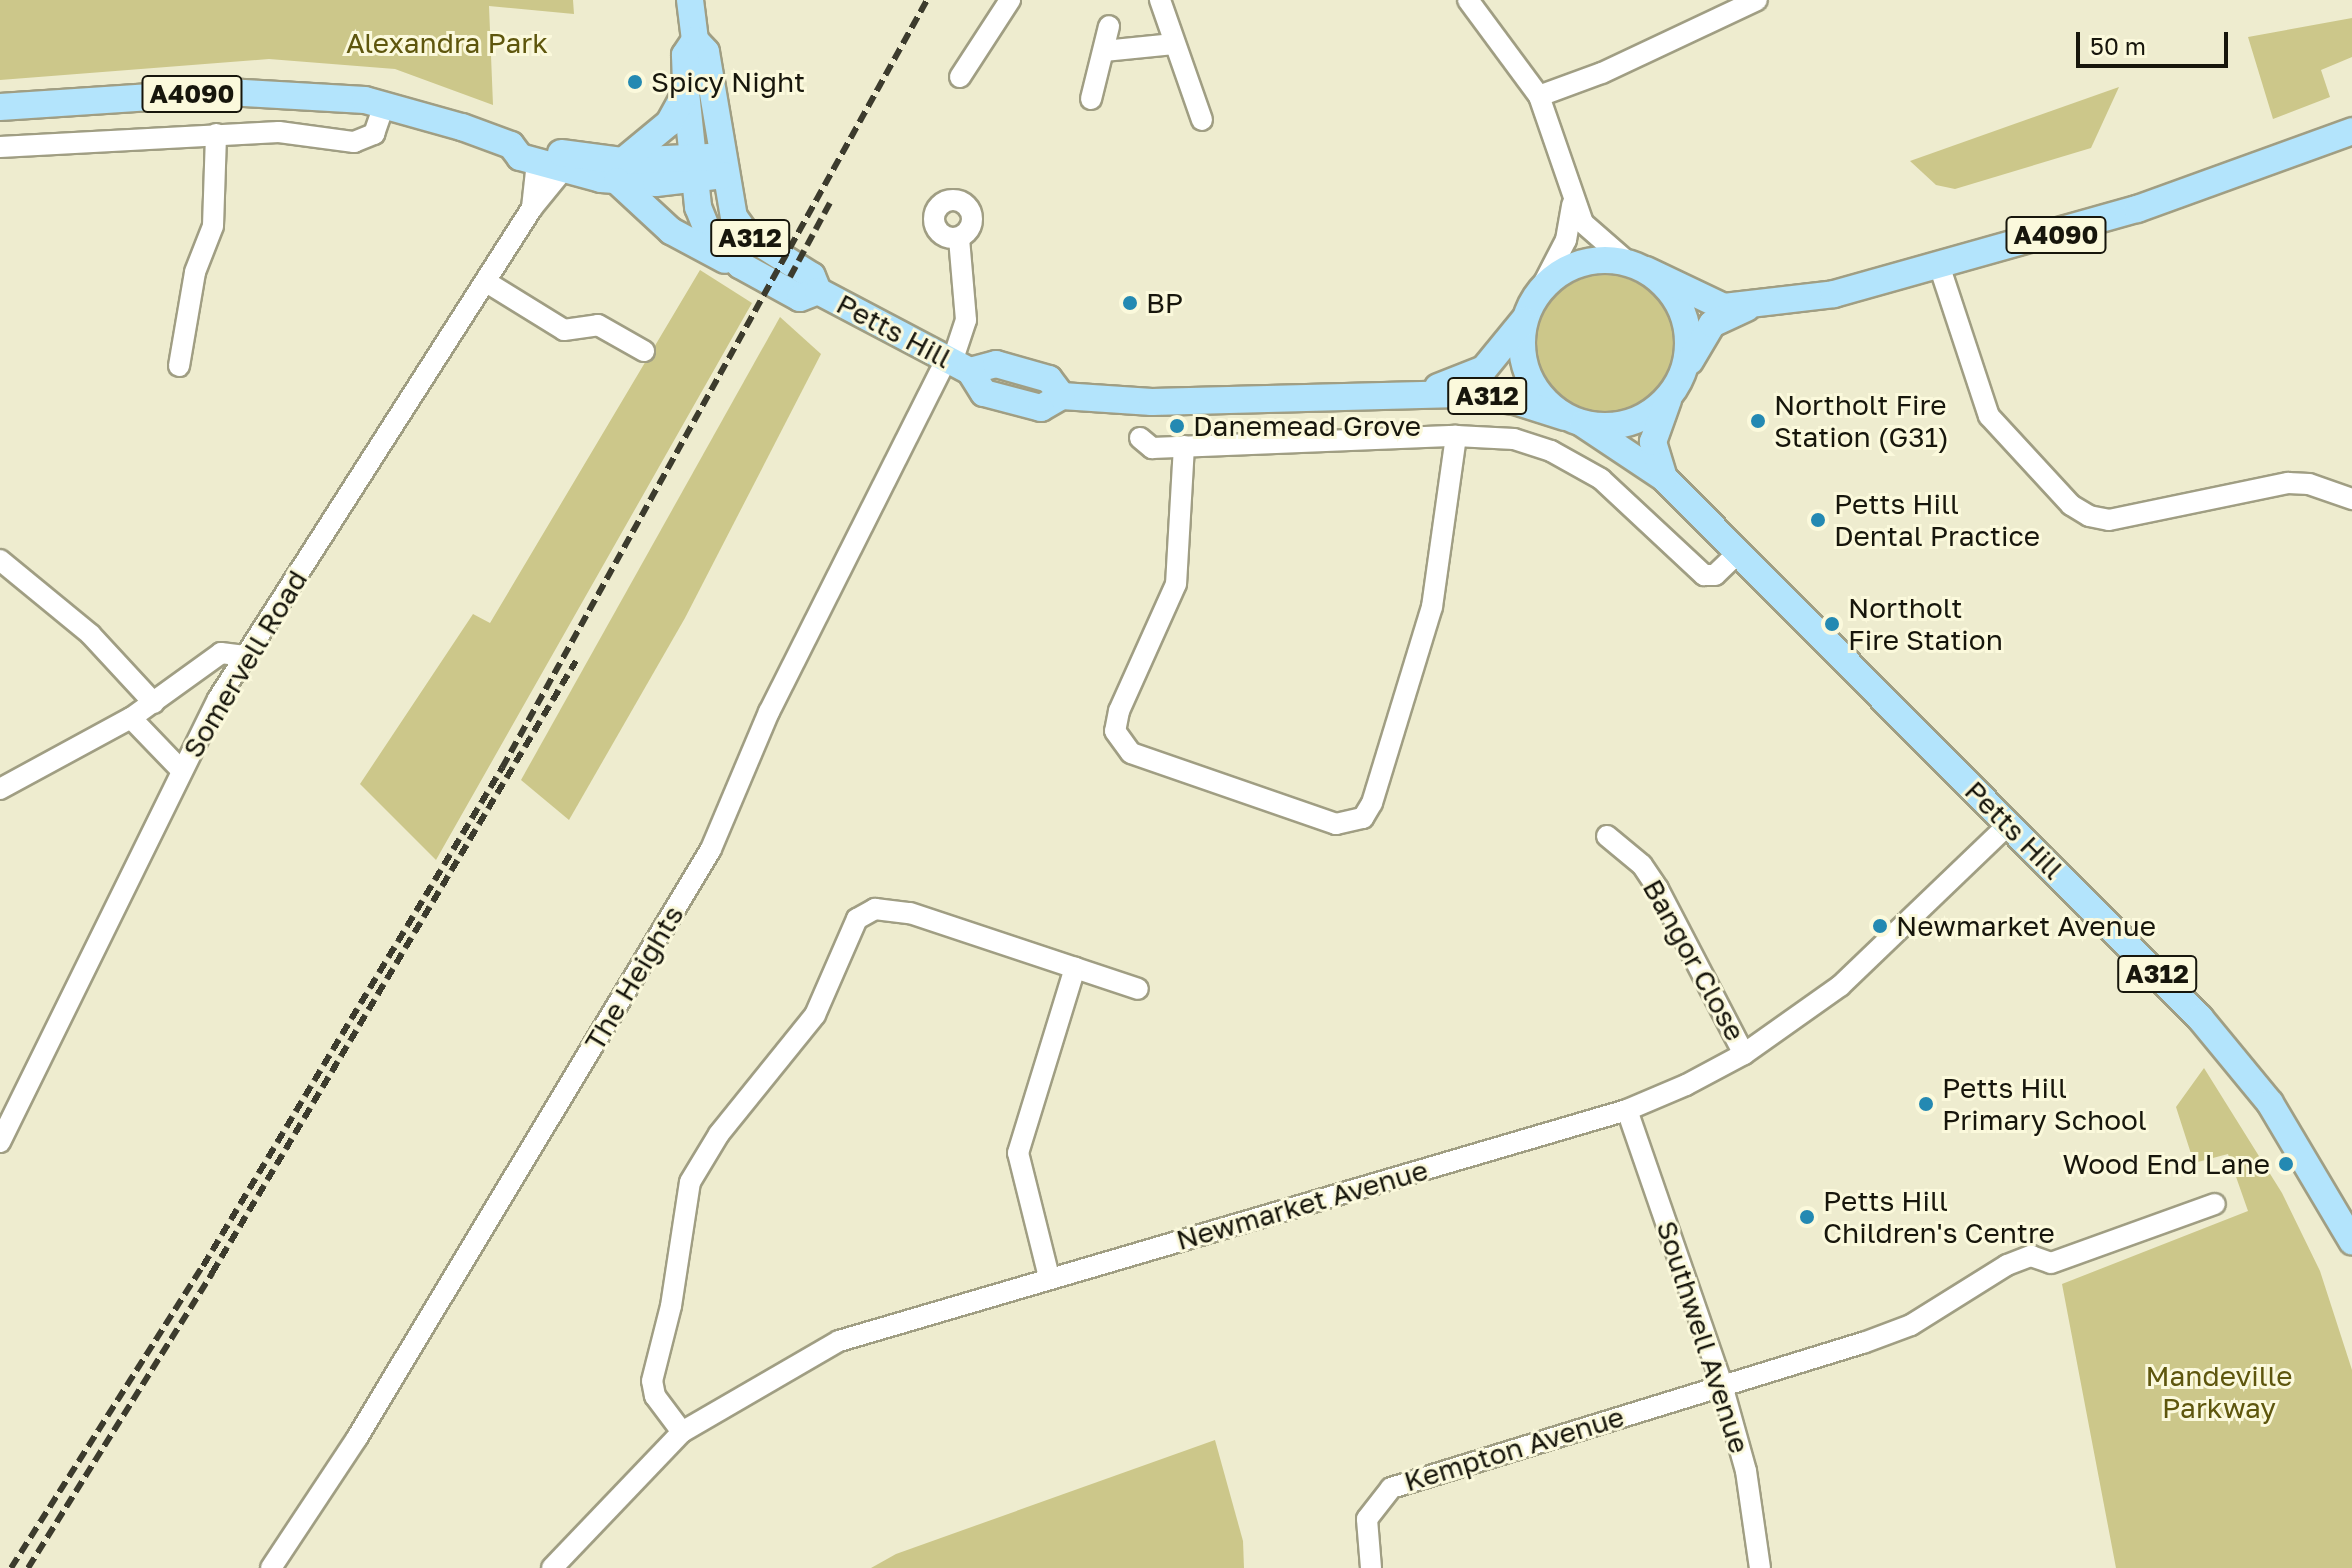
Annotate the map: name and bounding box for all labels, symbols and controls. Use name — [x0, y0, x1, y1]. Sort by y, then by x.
scale bar — [2080, 16, 2232, 66]
park label: Alexandra Park — [346, 26, 548, 60]
text: 50 m — [2090, 31, 2146, 60]
place label: Spicy Night — [651, 65, 805, 99]
road number: A4090 — [140, 72, 244, 116]
marker: Spicy Night — [626, 73, 644, 91]
road number: A4090 — [2004, 213, 2108, 257]
road number: A312 — [710, 216, 790, 260]
place label: BP — [1146, 286, 1183, 320]
street label: Petts Hill — [831, 287, 957, 375]
marker: BP — [1121, 294, 1139, 312]
road number: A312 — [1447, 374, 1527, 418]
place label: Northolt Fire Station (G31) — [1774, 388, 1949, 454]
place label: Danemead Grove — [1193, 409, 1421, 443]
marker: Northolt Fire Station (G31) — [1749, 412, 1767, 430]
marker: Danemead Grove — [1168, 417, 1186, 435]
place label: Petts Hill Dental Practice — [1834, 487, 2040, 553]
marker: Petts Hill Dental Practice — [1809, 511, 1827, 529]
street label: Somervell Road — [176, 564, 314, 764]
place label: Northolt Fire Station — [1848, 591, 2003, 657]
marker: Northolt Fire Station — [1823, 615, 1841, 633]
street label: Petts Hill — [1958, 774, 2070, 886]
street label: Bangor Close — [1636, 873, 1752, 1047]
street label: The Heights — [578, 899, 690, 1057]
place label: Newmarket Avenue — [1896, 909, 2156, 943]
marker: Newmarket Avenue — [1871, 917, 1889, 935]
road number: A312 — [2117, 952, 2197, 996]
place label: Petts Hill Primary School — [1942, 1071, 2147, 1137]
marker: Petts Hill Primary School — [1917, 1095, 1935, 1113]
place label: Wood End Lane — [2062, 1147, 2270, 1181]
street label: Newmarket Avenue — [1172, 1153, 1432, 1257]
marker: Wood End Lane — [2277, 1155, 2295, 1173]
place label: Petts Hill Children's Centre — [1823, 1184, 2055, 1250]
marker: Petts Hill Children's Centre — [1798, 1208, 1816, 1226]
street label: Southwell Avenue — [1650, 1217, 1756, 1457]
park label: Mandeville Parkway — [2145, 1359, 2293, 1425]
street label: Kempton Avenue — [1400, 1400, 1628, 1498]

